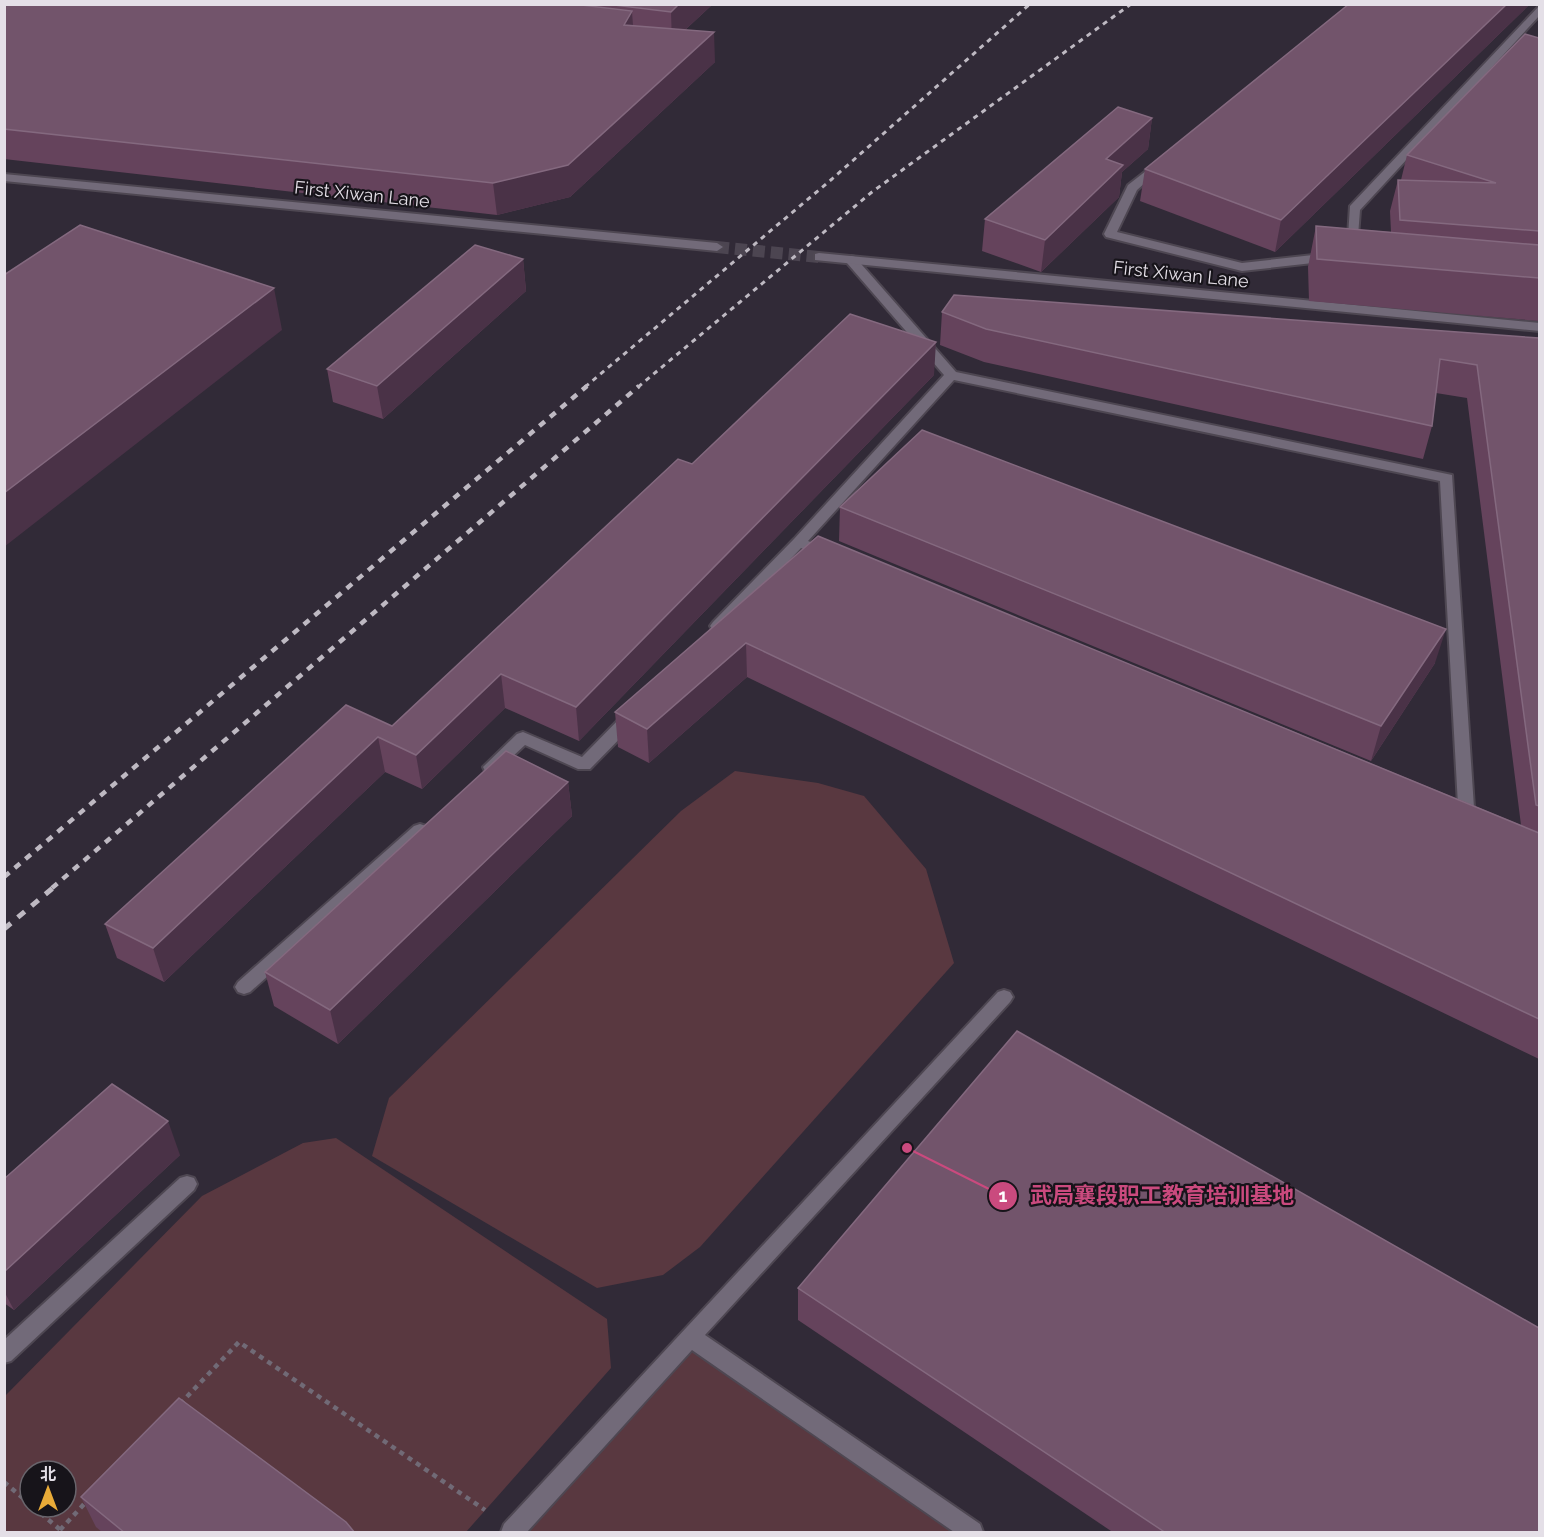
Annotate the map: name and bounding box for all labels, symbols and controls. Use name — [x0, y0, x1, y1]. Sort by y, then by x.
street label: First Xiwan Lane — [293, 176, 431, 212]
street label: First Xiwan Lane — [1112, 256, 1250, 292]
callout: 武局襄段职工教育培训基地 — [988, 1176, 1306, 1216]
text: 武局襄段职工教育培训基地 — [1030, 1182, 1294, 1208]
text: 1 — [999, 1185, 1008, 1206]
north arrow — [18, 1459, 78, 1519]
text: 北 — [40, 1465, 56, 1484]

